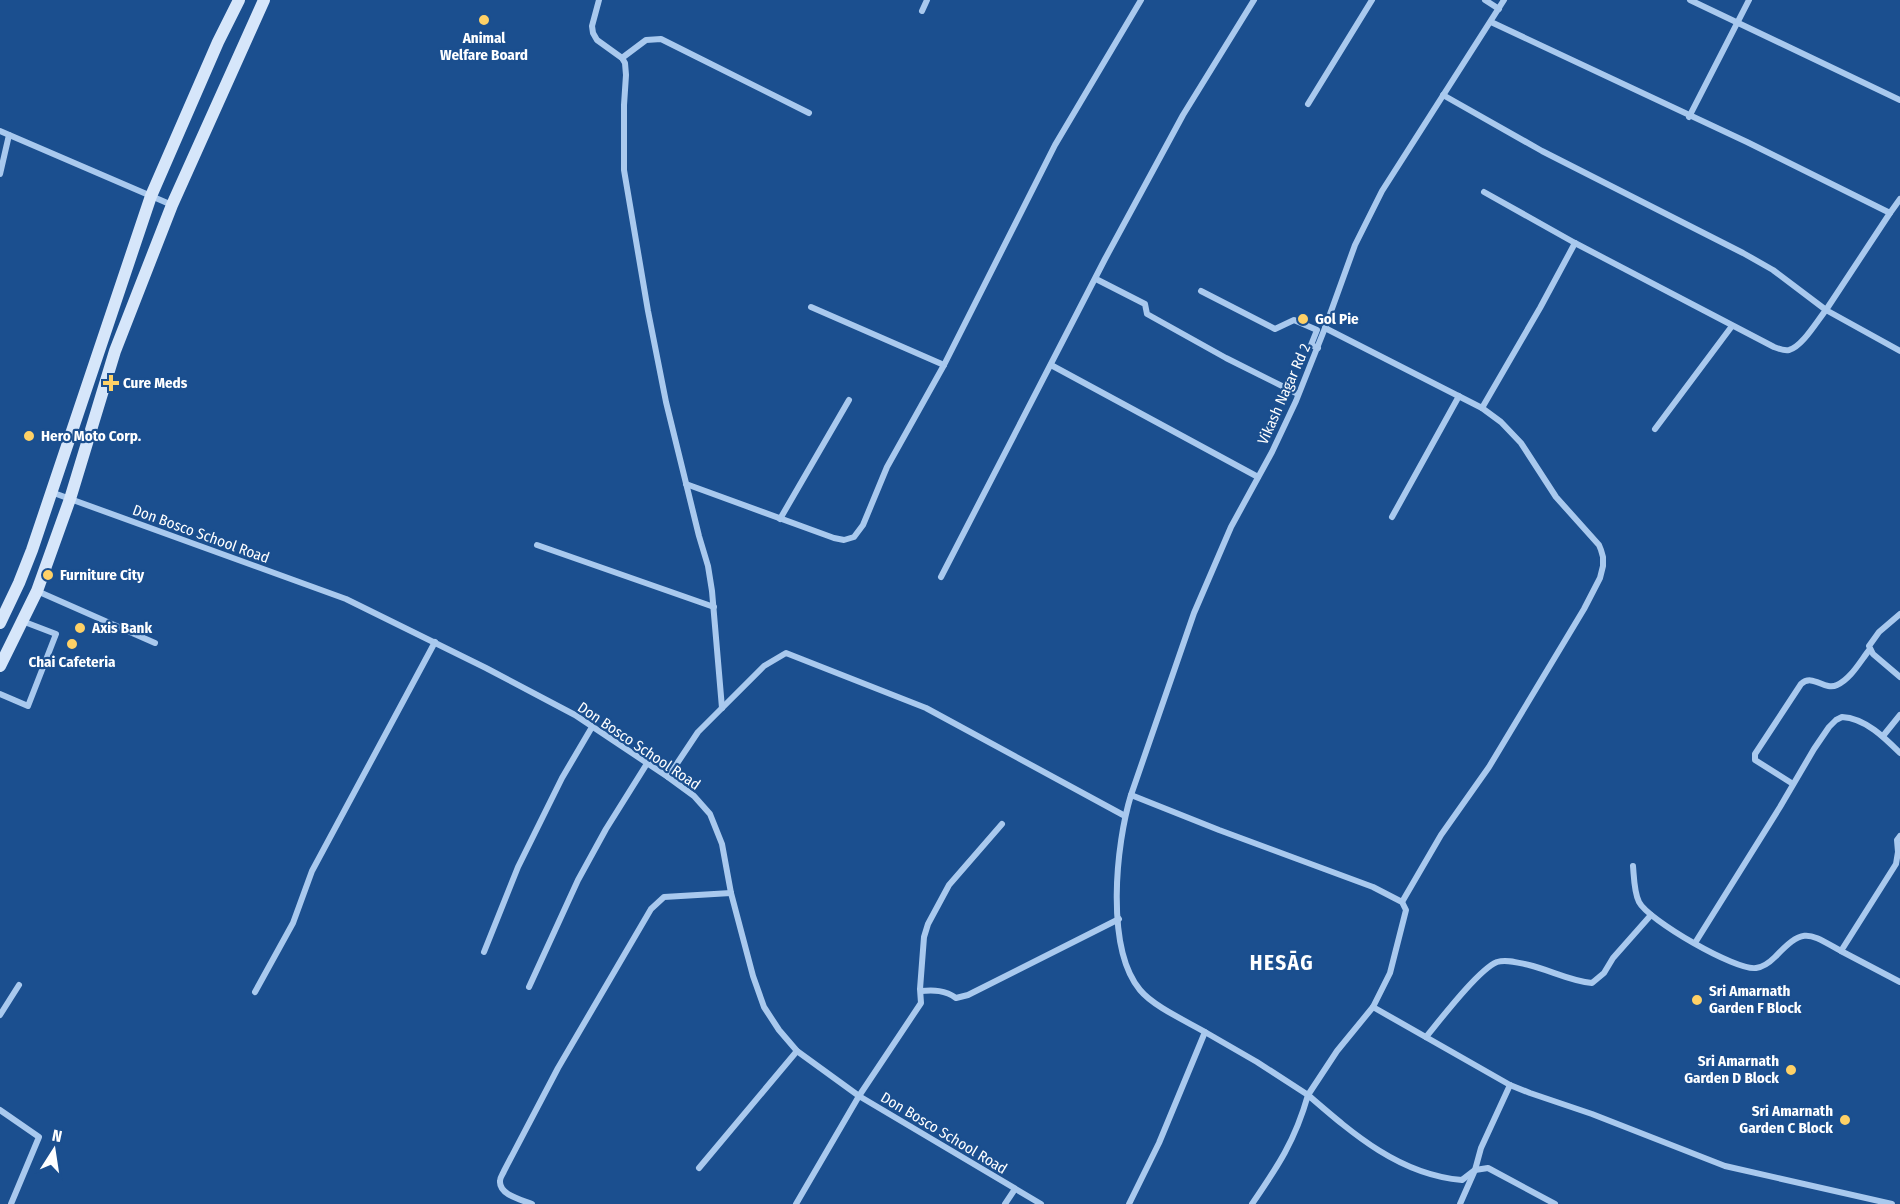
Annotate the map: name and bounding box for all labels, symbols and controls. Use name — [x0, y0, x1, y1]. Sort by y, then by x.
marker: Animal Welfare Board — [477, 13, 491, 27]
place label: Animal Welfare Board — [440, 29, 528, 64]
place label: Gol Pie — [1315, 310, 1359, 328]
marker: Gol Pie — [1296, 312, 1310, 326]
street label: Vikash Nagar Rd 2 — [1254, 340, 1314, 447]
place label: Cure Meds — [123, 374, 188, 392]
marker: Cure Meds — [104, 376, 118, 390]
place label: Hero Moto Corp. — [41, 427, 142, 445]
marker: Hero Moto Corp. — [22, 429, 36, 443]
street label: Don Bosco School Road — [130, 501, 272, 567]
place label: Furniture City — [60, 566, 145, 584]
marker: Furniture City — [41, 568, 55, 582]
place label: Axis Bank — [91, 619, 152, 637]
marker: Axis Bank — [73, 621, 87, 635]
marker: Chai Cafeteria — [65, 637, 79, 651]
place label: Chai Cafeteria — [28, 653, 116, 671]
street label: Don Bosco School Road — [574, 698, 704, 794]
district label: HESĀG — [1250, 950, 1314, 976]
place label: Sri Amarnath Garden F Block — [1709, 982, 1802, 1017]
marker: Sri Amarnath Garden F Block — [1690, 993, 1704, 1007]
place label: Sri Amarnath Garden D Block — [1684, 1052, 1779, 1087]
marker: Sri Amarnath Garden D Block — [1784, 1063, 1798, 1077]
street label: Don Bosco School Road — [878, 1088, 1010, 1178]
place label: Sri Amarnath Garden C Block — [1739, 1102, 1833, 1137]
marker: Sri Amarnath Garden C Block — [1838, 1113, 1852, 1127]
north arrow — [24, 1120, 84, 1180]
text: N — [50, 1126, 64, 1146]

